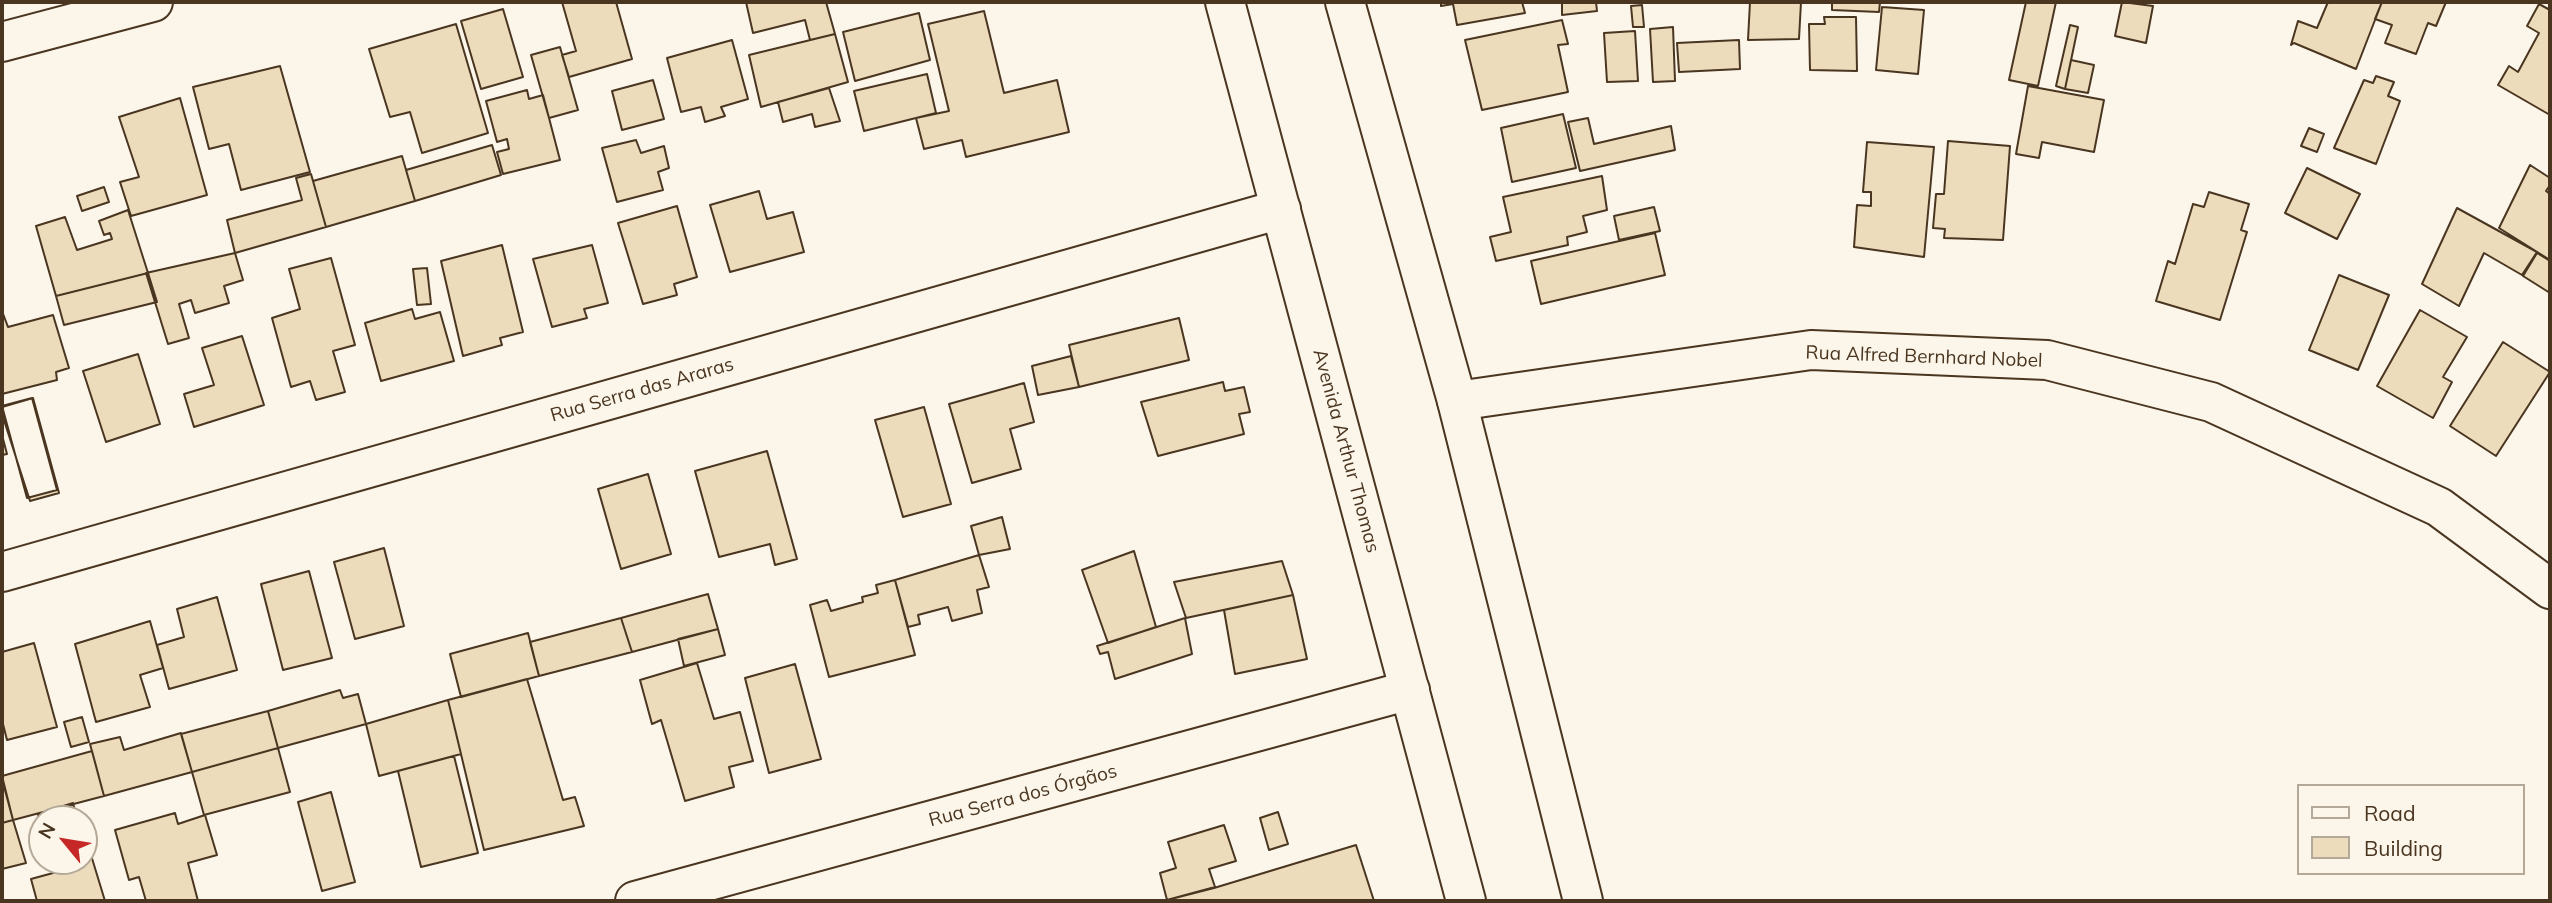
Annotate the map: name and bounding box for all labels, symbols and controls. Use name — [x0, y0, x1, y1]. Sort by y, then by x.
street label: Rua Alfred Bernhard Nobel — [1805, 341, 2043, 373]
street label: Avenida Arthur Thomas — [1308, 347, 1384, 555]
street label: Rua Serra das Araras — [548, 353, 736, 427]
street label: Rua Serra dos Órgãos — [926, 760, 1120, 832]
legend — [2296, 784, 2524, 875]
text: Road — [2364, 800, 2415, 826]
north arrow — [28, 805, 98, 875]
text: N — [33, 818, 61, 843]
text: Building — [2364, 835, 2443, 861]

